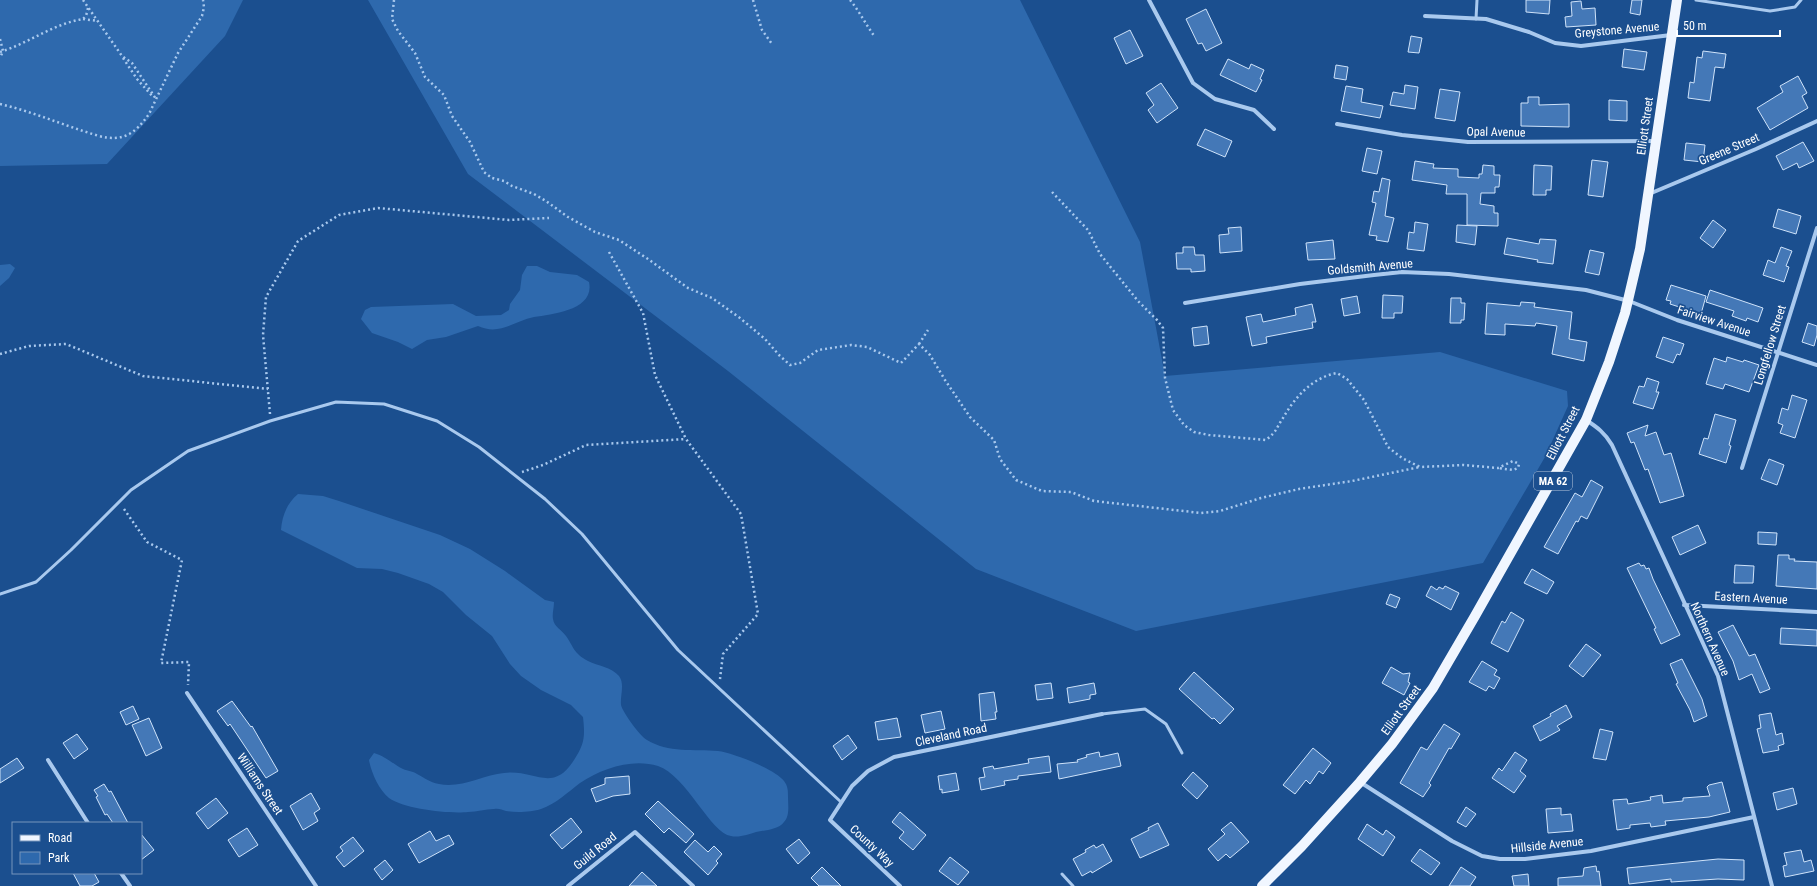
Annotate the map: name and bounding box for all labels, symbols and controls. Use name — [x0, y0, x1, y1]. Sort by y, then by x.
scale bar — [1677, 12, 1780, 38]
street label: Greystone Avenue — [1574, 19, 1660, 41]
text: 50 m — [1683, 19, 1707, 33]
street label: Elliott Street — [1634, 96, 1656, 156]
street label: Opal Avenue — [1466, 124, 1526, 140]
street label: Greene Street — [1697, 130, 1762, 168]
street label: Goldsmith Avenue — [1327, 256, 1414, 278]
street label: Fairview Avenue — [1675, 303, 1753, 340]
street label: Longfellow Street — [1751, 303, 1789, 387]
street label: Elliott Street — [1544, 403, 1583, 462]
road number: MA 62 — [1534, 472, 1572, 490]
street label: Eastern Avenue — [1714, 589, 1788, 607]
street label: Northern Avenue — [1688, 600, 1733, 678]
street label: Elliott Street — [1378, 682, 1424, 738]
street label: Cleveland Road — [914, 721, 988, 749]
street label: Williams Street — [234, 751, 286, 818]
legend — [12, 822, 142, 874]
street label: County Way — [847, 822, 897, 870]
street label: Guild Road — [571, 829, 619, 873]
text: Road — [48, 831, 72, 845]
street label: Hillside Avenue — [1510, 834, 1584, 856]
text: Park — [48, 851, 70, 865]

